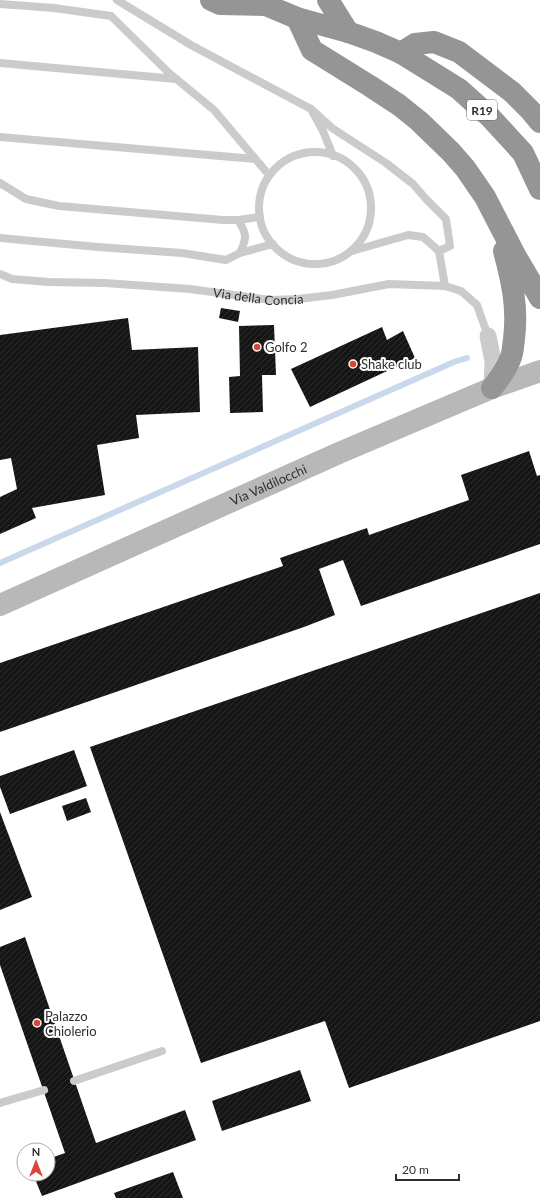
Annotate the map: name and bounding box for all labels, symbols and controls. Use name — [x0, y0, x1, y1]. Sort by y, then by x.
road number: R19 — [467, 100, 497, 120]
street label: Via della Concia — [212, 284, 304, 308]
place label: Golfo 2 — [265, 339, 307, 355]
marker: Golfo 2 — [252, 342, 262, 352]
place label: Shake club — [361, 356, 422, 372]
marker: Shake club — [348, 359, 358, 369]
street label: Via Valdilocchi — [227, 461, 309, 509]
place label: Palazzo Chiolerio — [45, 1008, 97, 1039]
marker: Palazzo Chiolerio — [32, 1018, 42, 1028]
north arrow — [16, 1142, 56, 1182]
text: N — [32, 1145, 40, 1158]
scale bar — [396, 1156, 459, 1182]
text: 20 m — [402, 1162, 429, 1177]

